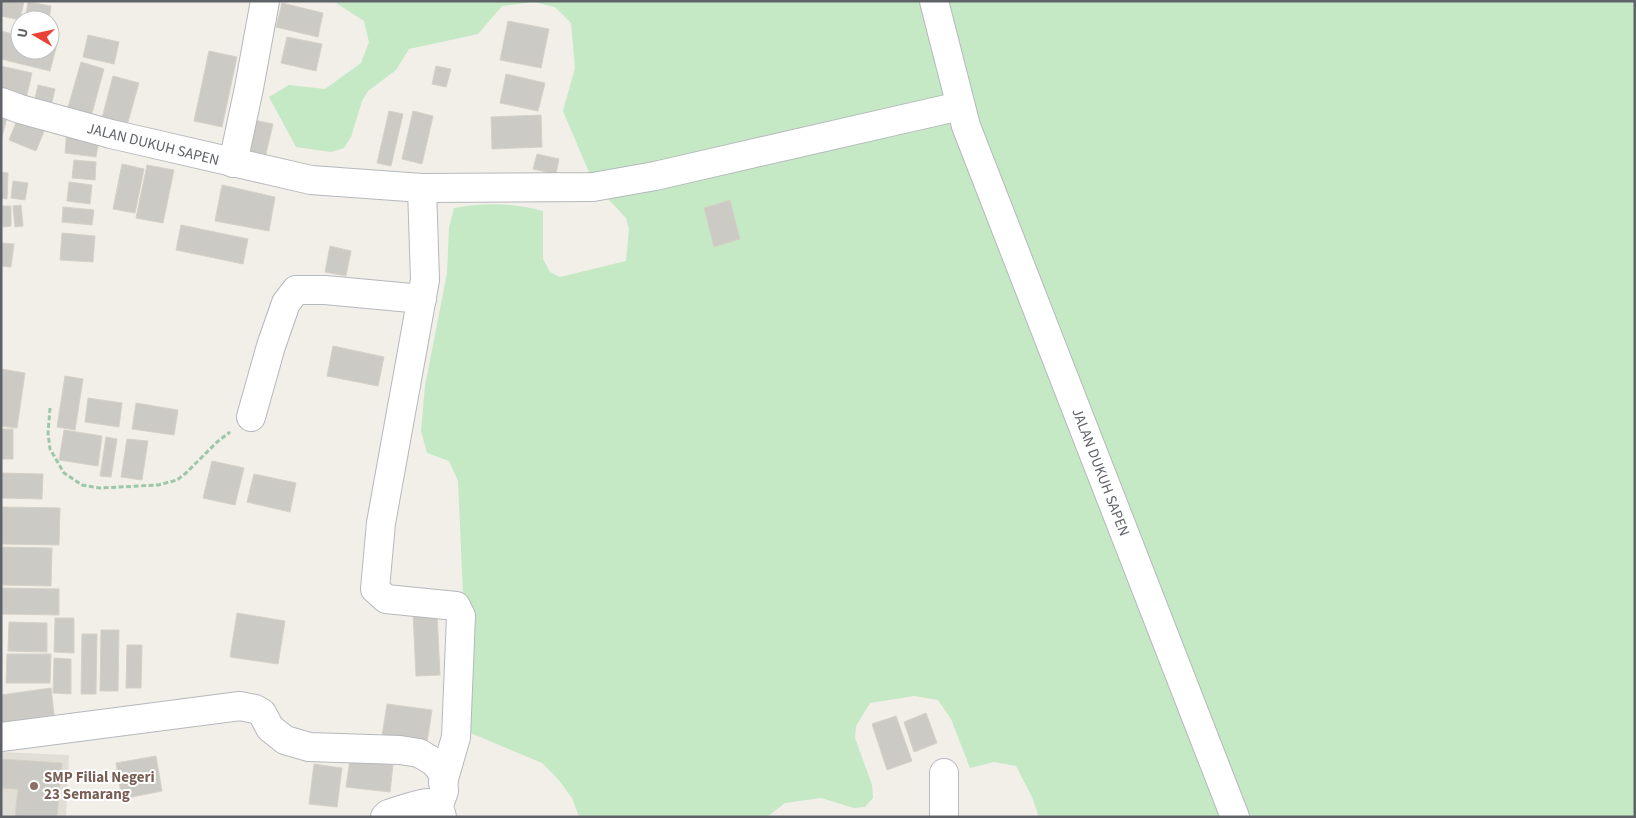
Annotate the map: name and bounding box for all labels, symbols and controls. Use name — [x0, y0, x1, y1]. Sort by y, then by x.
north arrow — [10, 10, 60, 60]
text: U — [13, 27, 34, 39]
street label: JALAN DUKUH SAPEN — [85, 118, 221, 171]
street label: JALAN DUKUH SAPEN — [1066, 405, 1135, 539]
place label: SMP Filial Negeri 23 Semarang — [44, 767, 155, 805]
marker: SMP Filial Negeri 23 Semarang — [28, 780, 40, 792]

